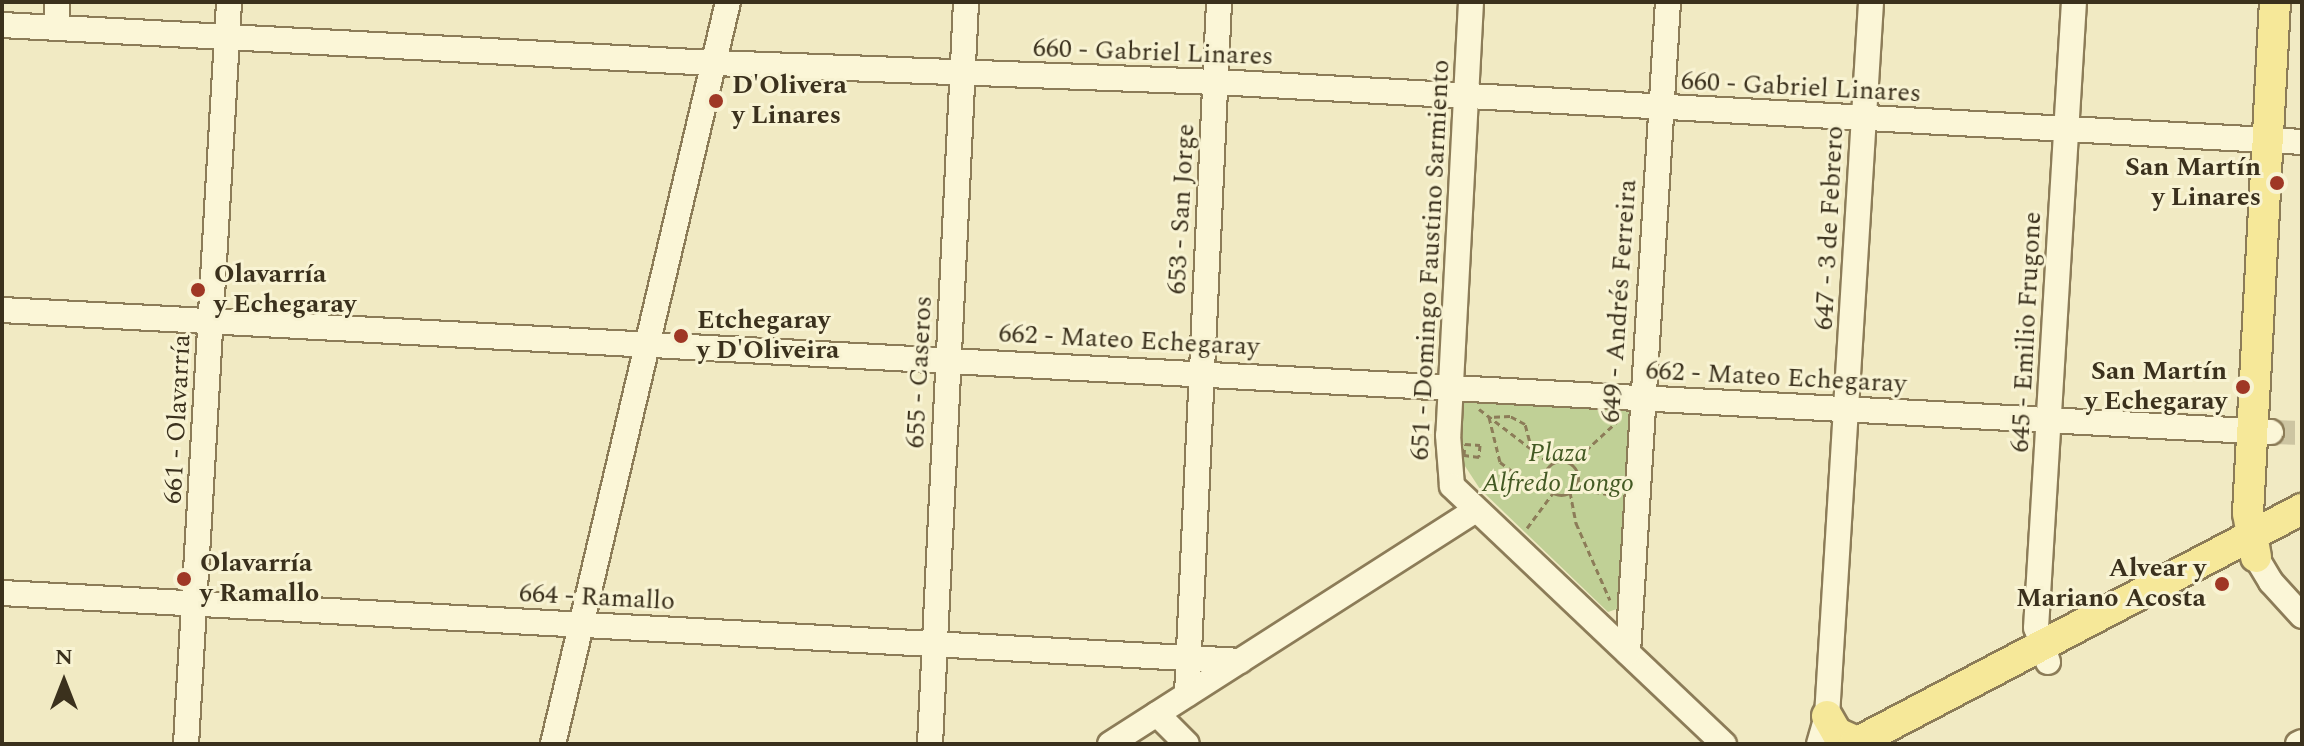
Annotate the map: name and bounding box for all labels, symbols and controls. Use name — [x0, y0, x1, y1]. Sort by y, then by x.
street label: 660 - Gabriel Linares — [1032, 33, 1274, 73]
street label: 651 - Domingo Faustino Sarmiento — [1405, 59, 1457, 461]
street label: 660 - Gabriel Linares — [1680, 66, 1922, 110]
place label: D'Olivera y Linares — [732, 70, 847, 132]
marker: D'Olivera y Linares — [707, 92, 725, 110]
street label: 653 - San Jorge — [1162, 123, 1202, 295]
street label: 647 - 3 de Febrero — [1809, 125, 1851, 331]
place label: San Martín y Linares — [2125, 152, 2261, 214]
marker: San Martín y Linares — [2268, 174, 2286, 192]
street label: 649 - Andrés Ferreira — [1596, 178, 1644, 424]
street label: 645 - Emilio Frugone — [2005, 211, 2049, 453]
place label: Olavarría y Echegaray — [214, 259, 356, 320]
marker: Olavarría y Echegaray — [189, 281, 207, 299]
street label: 655 - Caseros — [900, 295, 940, 449]
place label: Etchegaray y D'Oliveira — [697, 305, 840, 366]
street label: 662 - Mateo Echegaray — [998, 319, 1260, 363]
marker: Etchegaray y D'Oliveira — [672, 327, 690, 345]
street label: 661 - Olavarría — [158, 333, 198, 505]
street label: 662 - Mateo Echegaray — [1645, 356, 1907, 400]
place label: San Martín y Echegaray — [2085, 356, 2227, 418]
marker: San Martín y Echegaray — [2234, 378, 2252, 396]
park label: Plaza Alfredo Longo — [1482, 438, 1634, 500]
place label: Olavarría y Ramallo — [200, 548, 319, 610]
place label: Alvear y Mariano Acosta — [2016, 553, 2206, 614]
marker: Olavarría y Ramallo — [175, 570, 193, 588]
marker: Alvear y Mariano Acosta — [2213, 575, 2231, 593]
street label: 664 - Ramallo — [518, 578, 676, 618]
text: N — [55, 641, 73, 674]
north arrow — [24, 642, 104, 722]

